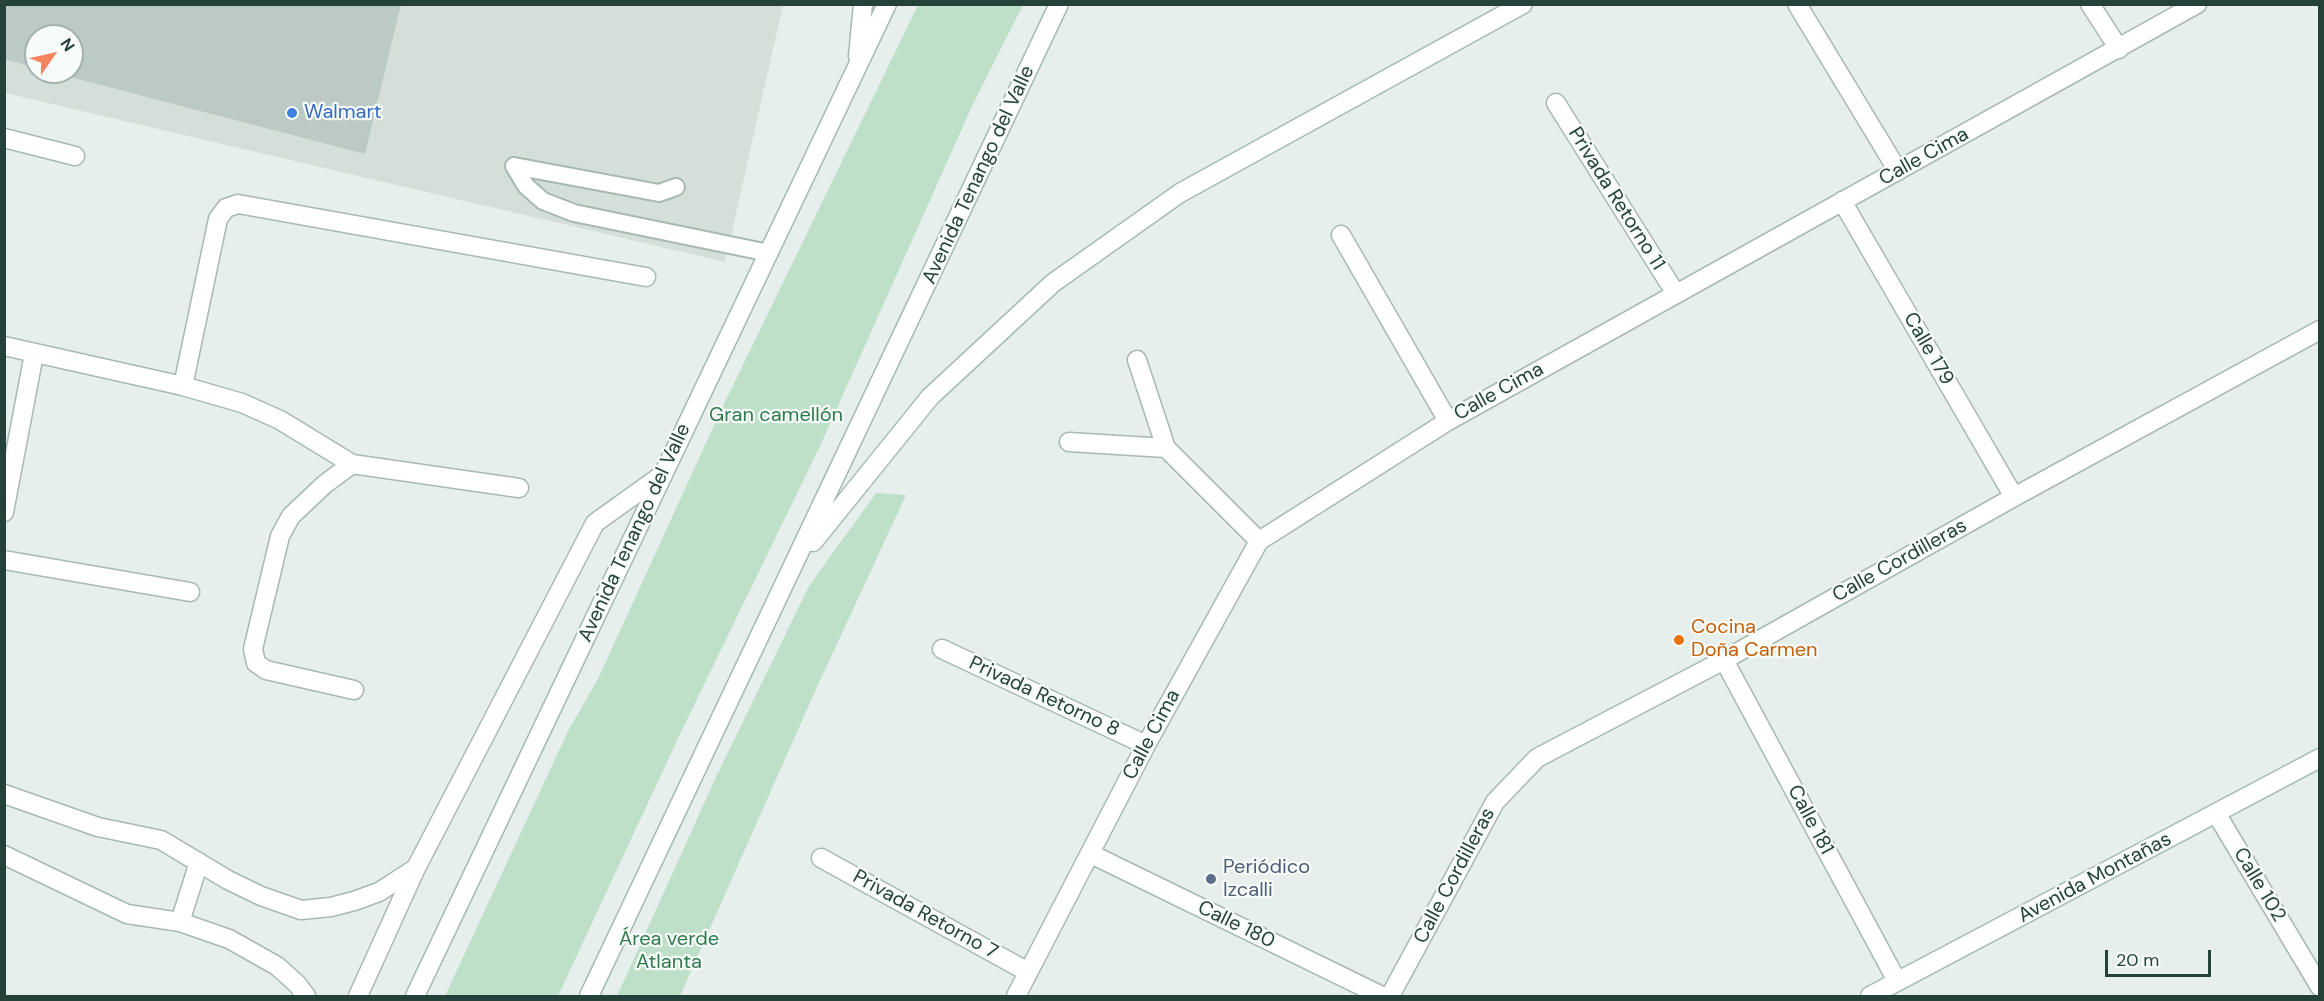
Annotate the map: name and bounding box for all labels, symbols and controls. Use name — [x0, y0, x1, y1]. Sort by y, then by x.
north arrow — [24, 24, 84, 84]
text: N — [56, 34, 80, 55]
street label: Avenida Tenango del Valle — [918, 62, 1040, 288]
place label: Walmart — [304, 101, 382, 125]
marker: Walmart — [285, 106, 299, 120]
street label: Privada Retorno 11 — [1562, 123, 1670, 275]
street label: Calle Cima — [1875, 123, 1973, 191]
street label: Calle 179 — [1898, 308, 1958, 390]
street label: Calle Cima — [1450, 358, 1548, 426]
park label: Gran camellón — [709, 404, 843, 428]
street label: Avenida Tenango del Valle — [574, 420, 696, 646]
street label: Calle Cordilleras — [1829, 514, 1971, 608]
place label: Cocina Doña Carmen — [1691, 616, 1818, 663]
marker: Cocina Doña Carmen — [1672, 633, 1686, 647]
street label: Privada Retorno 8 — [965, 652, 1123, 742]
street label: Calle Cima — [1118, 686, 1186, 784]
street label: Calle 181 — [1782, 781, 1838, 859]
street label: Calle Cordilleras — [1409, 804, 1501, 948]
street label: Avenida Montañas — [2014, 828, 2176, 928]
street label: Calle 102 — [2228, 844, 2290, 926]
place label: Periódico Izcalli — [1223, 856, 1310, 903]
street label: Privada Retorno 7 — [848, 865, 1002, 965]
marker: Periódico Izcalli — [1204, 872, 1218, 886]
street label: Calle 180 — [1193, 896, 1279, 954]
park label: Área verde Atlanta — [619, 928, 719, 975]
scale bar — [2108, 938, 2214, 976]
text: 20 m — [2116, 948, 2159, 972]

